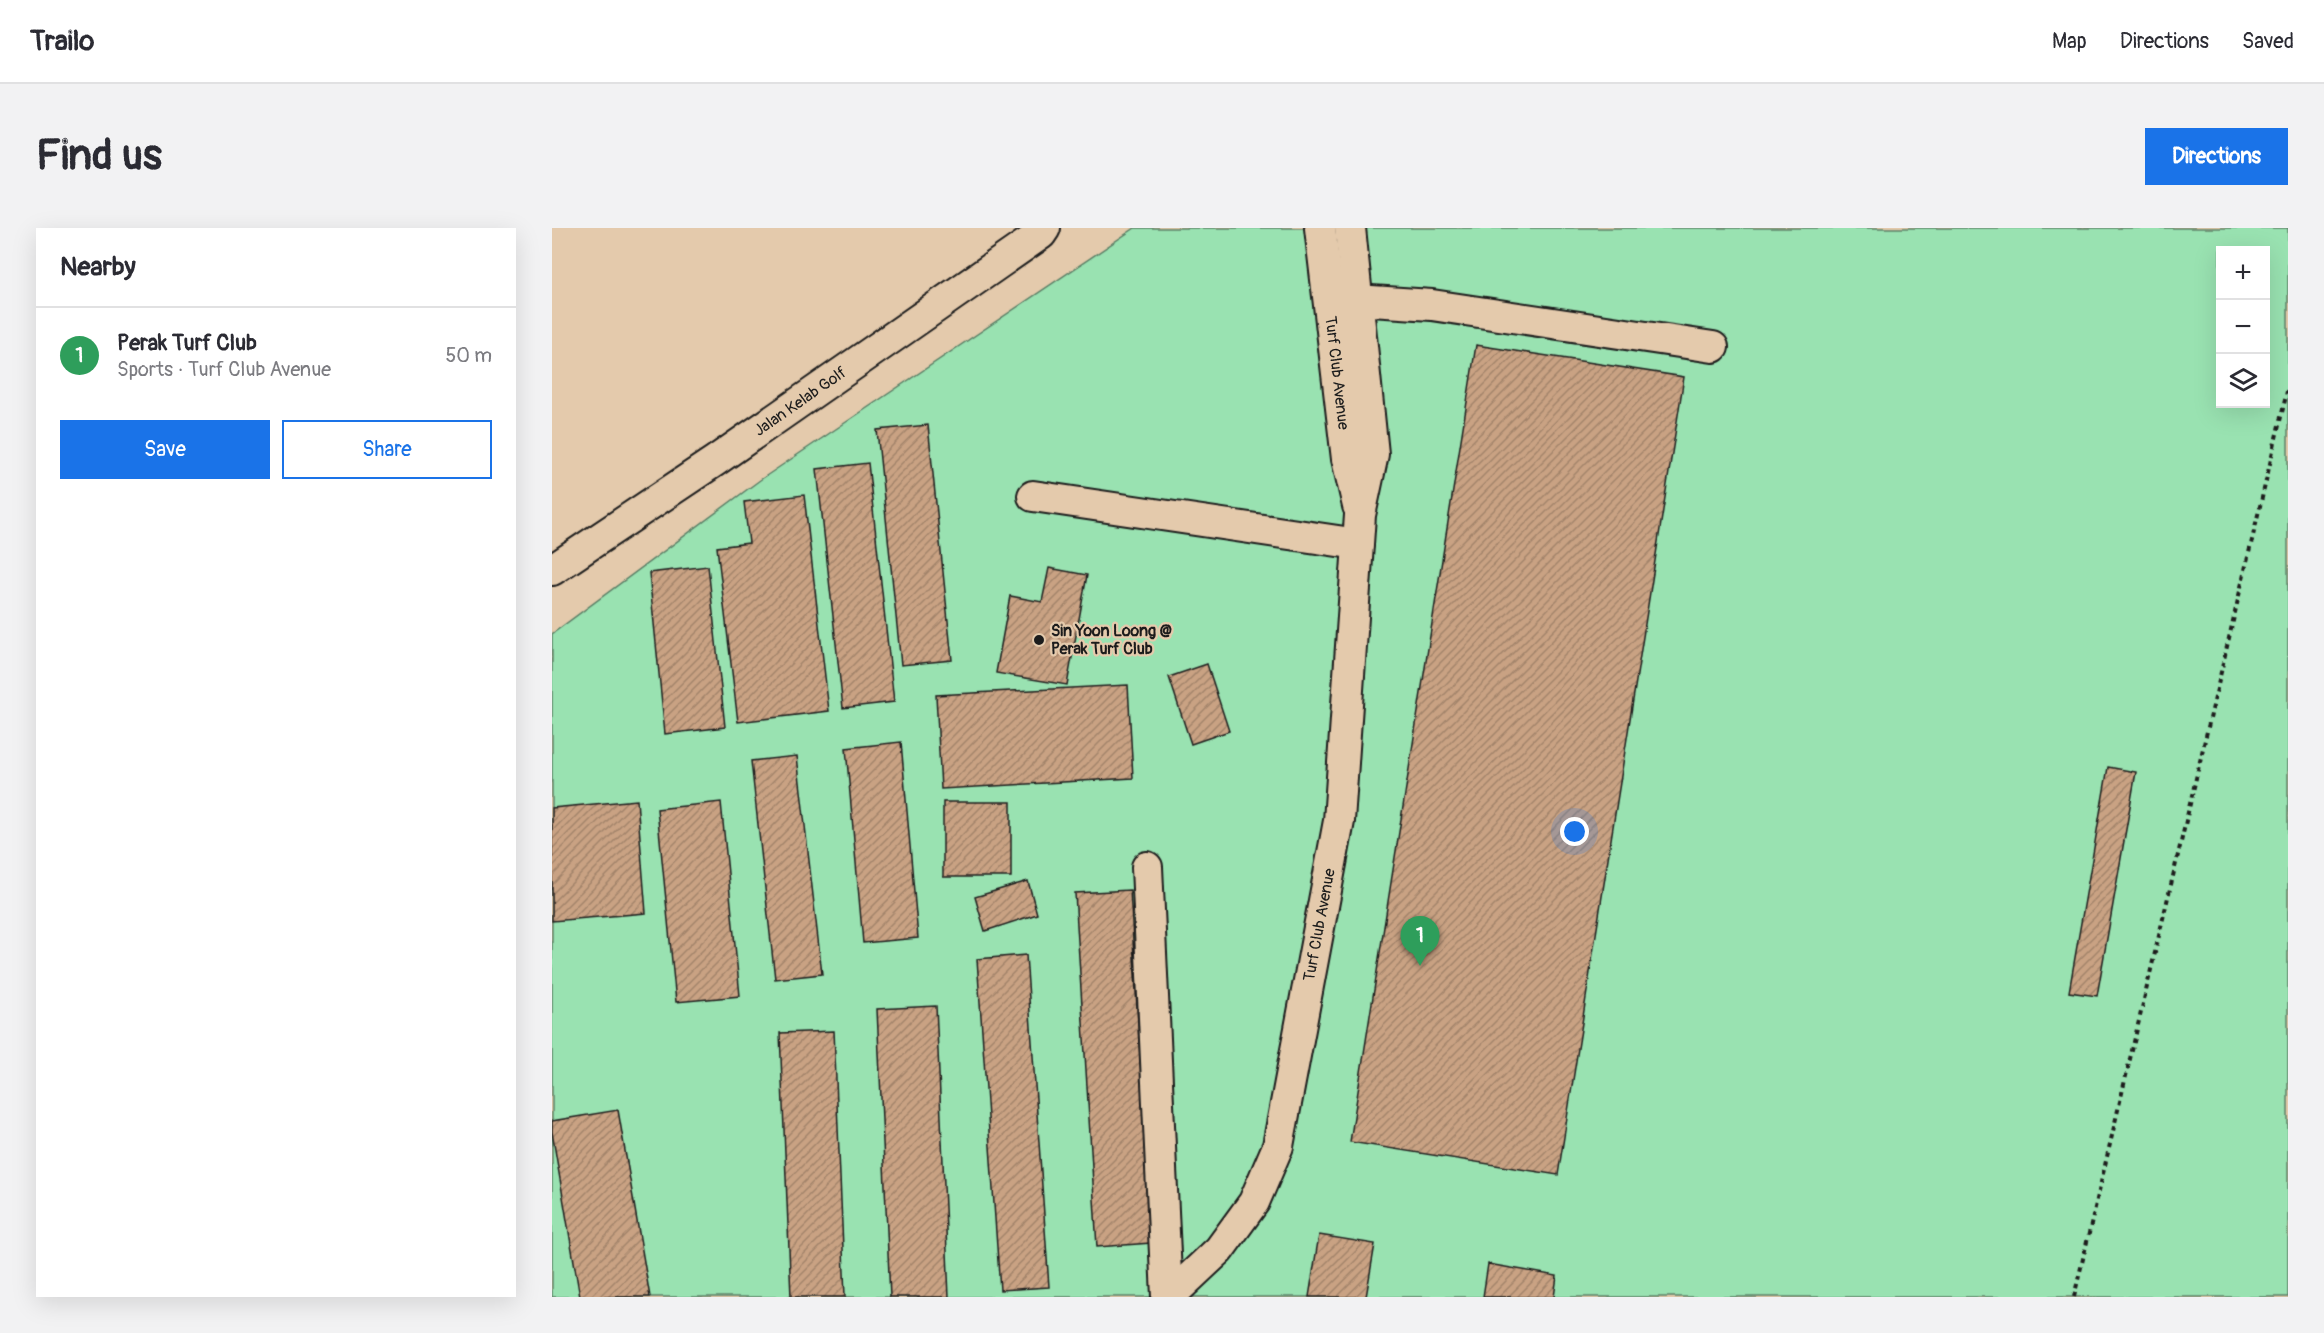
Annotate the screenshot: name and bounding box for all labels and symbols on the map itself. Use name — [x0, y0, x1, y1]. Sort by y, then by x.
street label: Turf Club Avenue — [1320, 315, 1354, 431]
street label: Jalan Kelab Golf — [750, 362, 851, 441]
place label: Sin Yoon Loong @ Perak Turf Club — [1051, 621, 1173, 659]
marker: Sin Yoon Loong @ Perak Turf Club — [1032, 633, 1046, 647]
your location — [1560, 817, 1589, 846]
street label: Turf Club Avenue — [1299, 867, 1340, 983]
pin: 1 — [1400, 916, 1440, 966]

